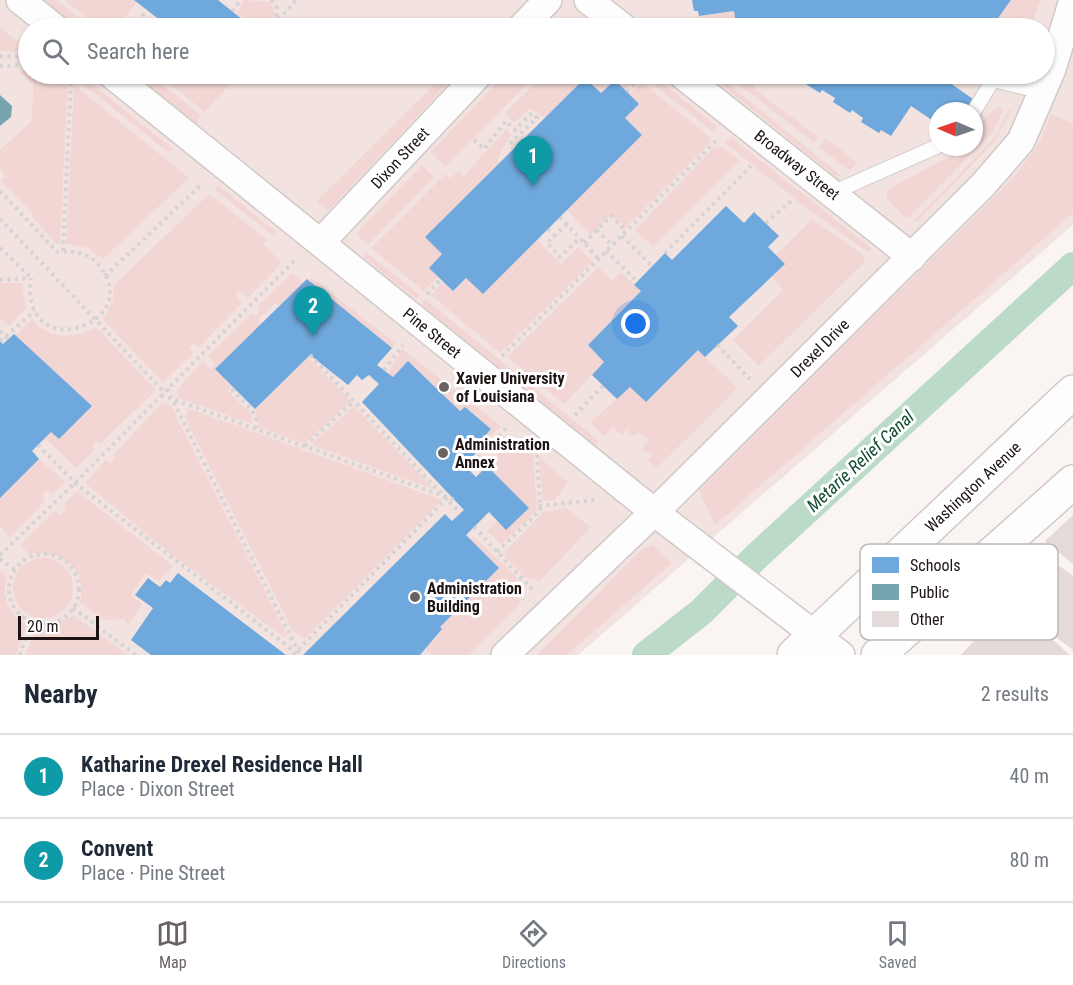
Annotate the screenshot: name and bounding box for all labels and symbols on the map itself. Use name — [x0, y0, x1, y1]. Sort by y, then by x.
north arrow — [929, 102, 983, 156]
street label: Dixon Street — [367, 123, 433, 192]
street label: Broadway Street — [751, 126, 844, 204]
pin: 1 — [514, 136, 552, 186]
pin: 2 — [294, 286, 332, 336]
street label: Pine Street — [399, 304, 465, 362]
your location — [621, 309, 650, 338]
street label: Drexel Drive — [787, 315, 853, 381]
place label: Xavier University of Louisiana — [456, 369, 565, 406]
marker: Xavier University of Louisiana — [437, 380, 451, 394]
water label: Metarie Relief Canal — [802, 405, 919, 516]
place label: Administration Annex — [455, 435, 550, 472]
street label: Washington Avenue — [921, 438, 1025, 536]
marker: Administration Annex — [436, 446, 450, 460]
legend — [860, 544, 1058, 640]
text: Schools — [910, 556, 960, 575]
place label: Administration Building — [427, 579, 522, 616]
text: Public — [910, 583, 949, 602]
marker: Administration Building — [408, 590, 422, 604]
text: Other — [910, 610, 945, 629]
scale bar — [18, 613, 99, 640]

